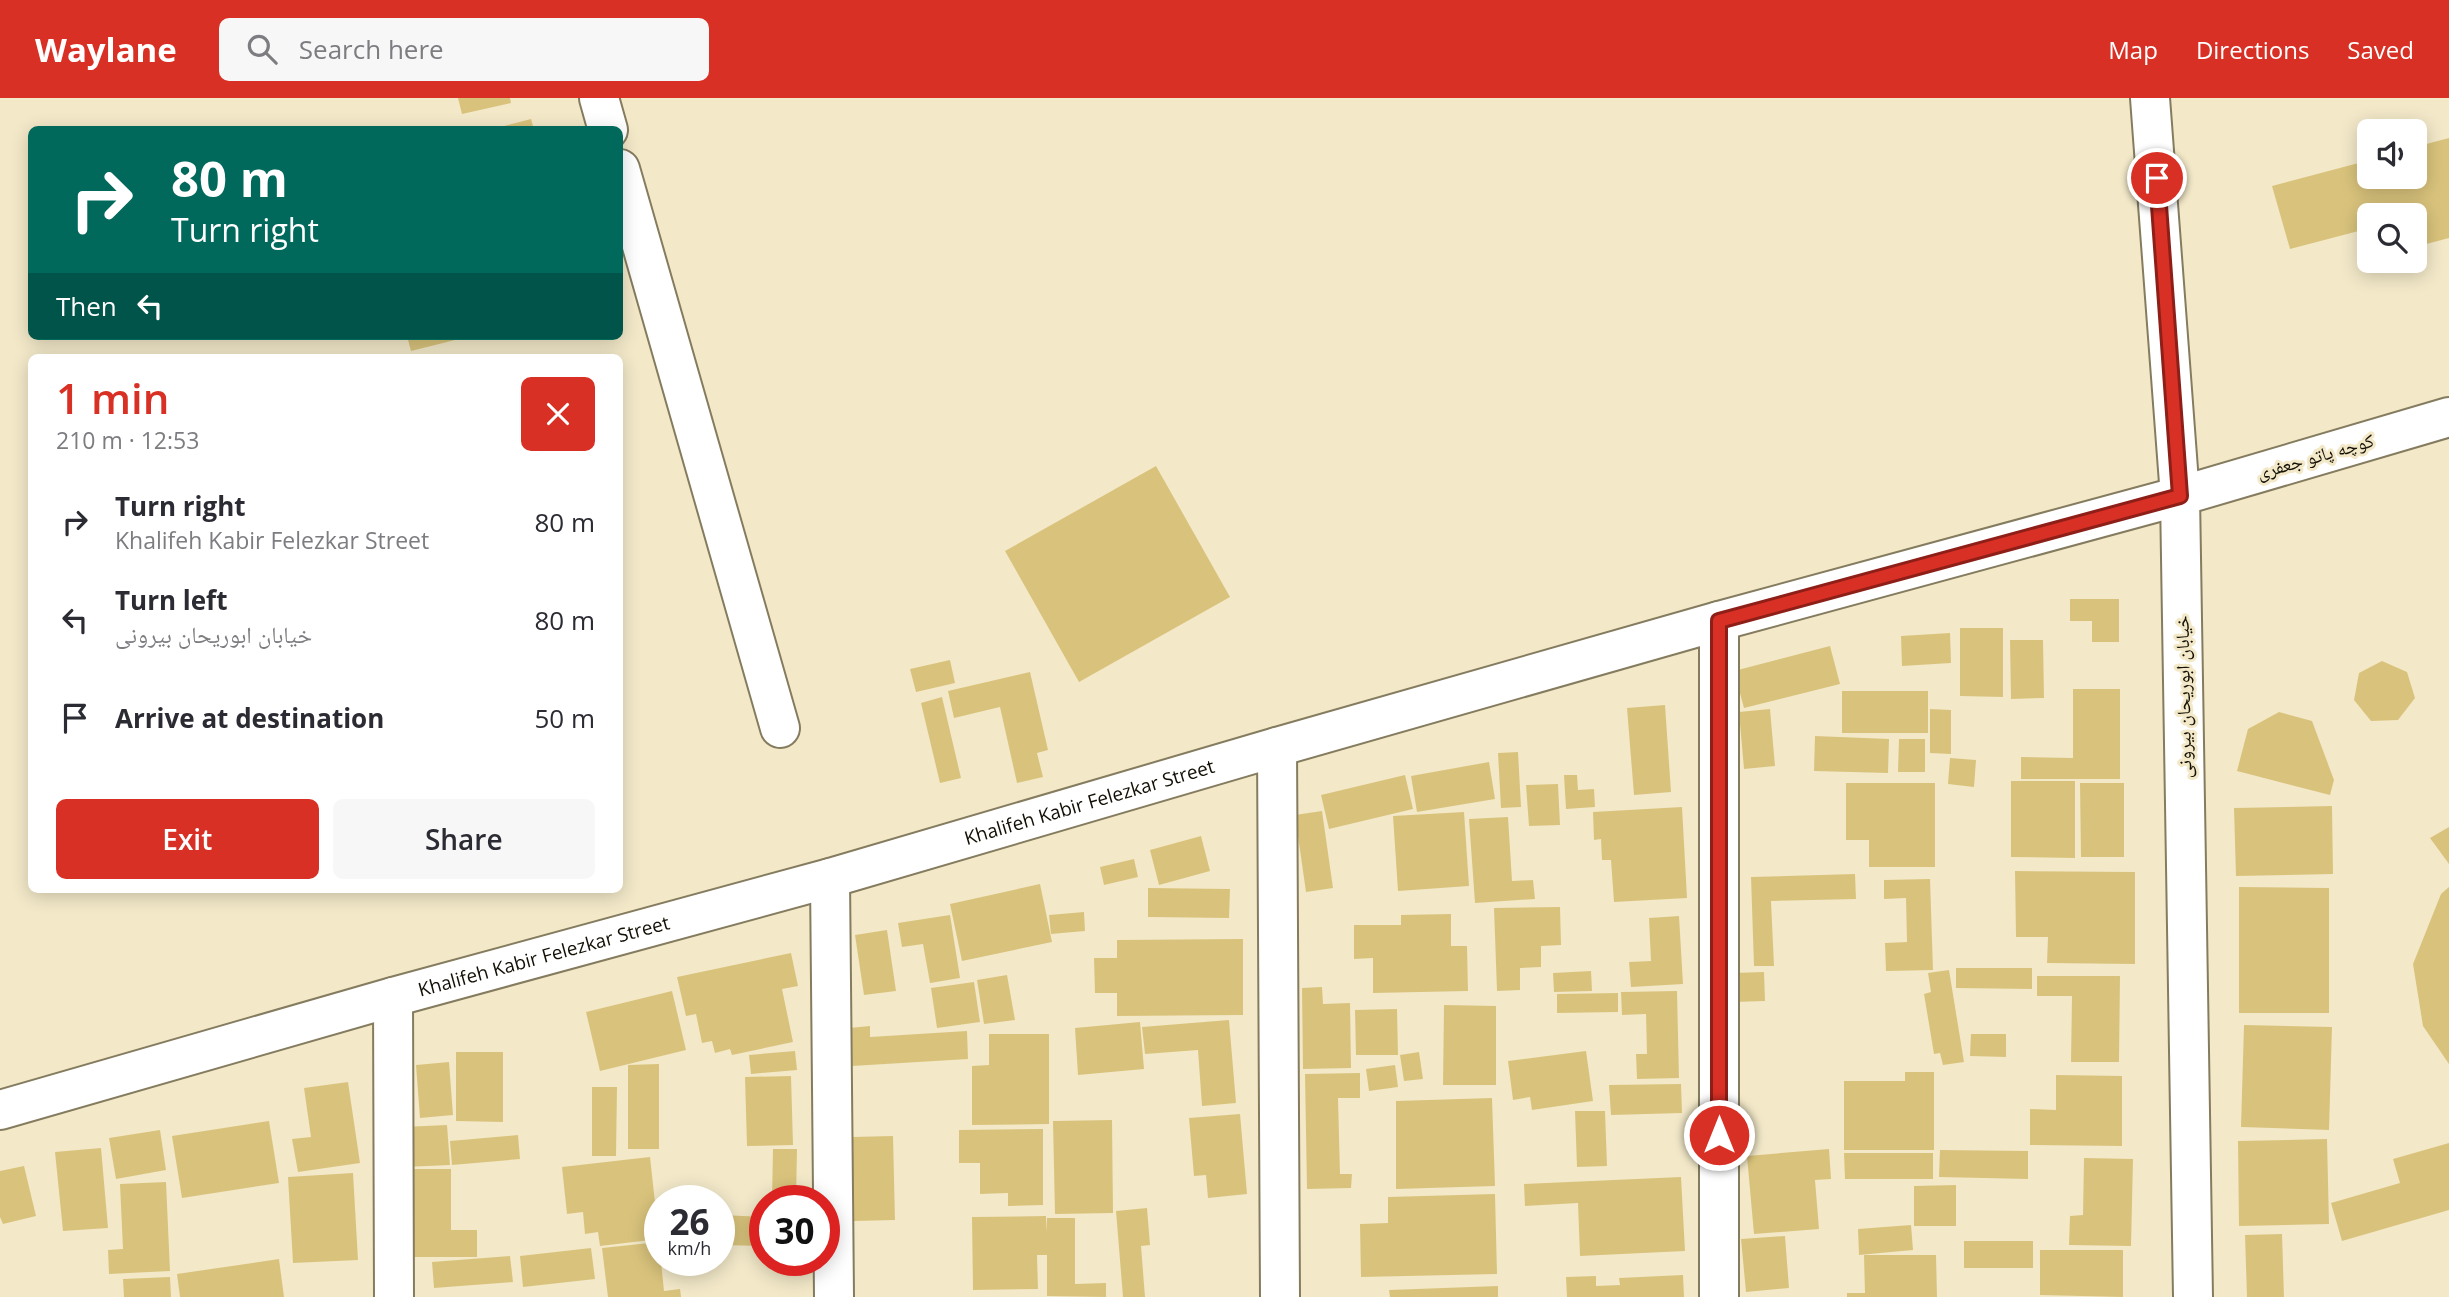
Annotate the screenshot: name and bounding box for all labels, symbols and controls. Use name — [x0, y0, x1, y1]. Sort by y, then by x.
search box — [219, 18, 709, 81]
text: Waylane — [35, 27, 177, 72]
icon: search — [243, 30, 281, 68]
text: Search here — [299, 31, 444, 67]
text: Map — [2108, 33, 2158, 66]
text: Directions — [2196, 33, 2309, 66]
text: Saved — [2347, 33, 2414, 66]
map controls — [2357, 119, 2427, 273]
button: sound — [2357, 119, 2427, 189]
text: 80 m — [171, 145, 288, 211]
pin — [2127, 148, 2187, 208]
icon: right — [56, 154, 147, 245]
icon: arrive — [2138, 159, 2176, 197]
button: search — [2357, 203, 2427, 273]
text: Turn right — [171, 208, 319, 251]
icon: left — [131, 287, 169, 325]
text: Then — [56, 288, 117, 324]
text: 1 min — [56, 369, 169, 426]
button: close — [521, 377, 595, 451]
text: 210 m · 12:53 — [56, 424, 199, 456]
street label: کوچه پاتو جعفری — [2253, 427, 2377, 485]
text: Turn right — [115, 488, 246, 524]
icon: right — [56, 503, 94, 541]
text: 80 m — [534, 504, 595, 540]
text: Khalifeh Kabir Felezkar Street — [115, 524, 429, 556]
text: Turn left — [115, 582, 227, 618]
icon: left — [56, 601, 94, 639]
text: 80 m — [534, 602, 595, 638]
street label: خیابان ابوریحان بیرونی — [2169, 615, 2197, 779]
text: خیابان ابوریحان بیرونی — [115, 618, 312, 650]
icon: arrive — [56, 699, 94, 737]
text: Arrive at destination — [115, 700, 384, 736]
text: 50 m — [534, 700, 595, 736]
street label: Khalifeh Kabir Felezkar Street — [961, 753, 1218, 851]
button: Exit — [56, 799, 319, 879]
button: Share — [333, 799, 595, 879]
street label: Khalifeh Kabir Felezkar Street — [415, 909, 672, 1003]
position arrow — [1682, 1098, 1756, 1172]
speed limit sign: 30 — [749, 1185, 840, 1276]
text: 26 — [669, 1198, 710, 1245]
text: km/h — [668, 1236, 711, 1260]

